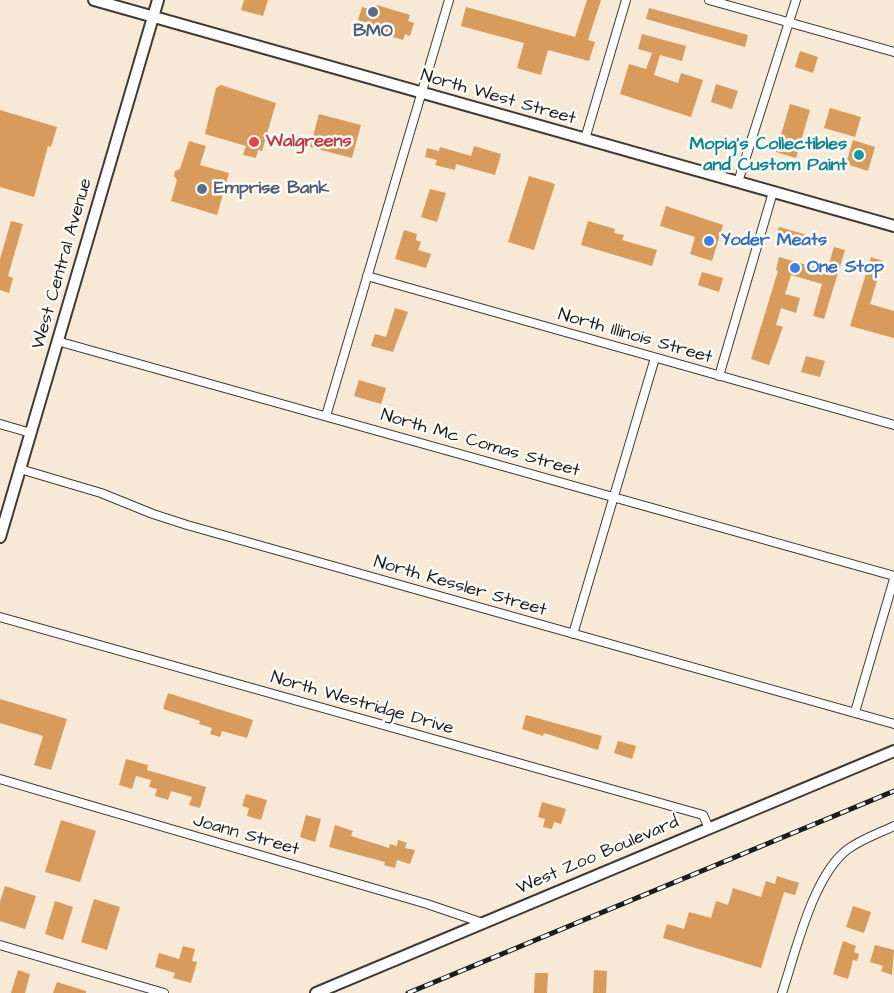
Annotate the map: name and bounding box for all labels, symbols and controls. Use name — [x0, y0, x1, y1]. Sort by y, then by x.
marker: BMO — [366, 5, 380, 19]
place label: BMO — [353, 21, 393, 43]
street label: North West Street — [418, 66, 578, 130]
place label: Walgreens — [266, 131, 352, 153]
place label: Mopig's Collectibles and Custom Paint — [689, 134, 847, 176]
marker: Walgreens — [247, 135, 261, 149]
marker: Mopig's Collectibles and Custom Paint — [852, 148, 866, 162]
street label: West Central Avenue — [28, 176, 98, 352]
place label: Emprise Bank — [214, 178, 329, 200]
marker: Emprise Bank — [195, 182, 209, 196]
place label: Yoder Meats — [721, 230, 827, 252]
marker: Yoder Meats — [702, 234, 716, 248]
place label: One Stop — [807, 257, 884, 279]
marker: One Stop — [788, 261, 802, 275]
street label: North Illinois Street — [555, 305, 715, 369]
street label: North Mc Comas Street — [378, 405, 582, 483]
street label: North Kessler Street — [371, 552, 549, 622]
street label: North Westridge Drive — [268, 668, 456, 740]
street label: Joann Street — [190, 811, 302, 861]
street label: West Zoo Boulevard — [514, 812, 682, 900]

